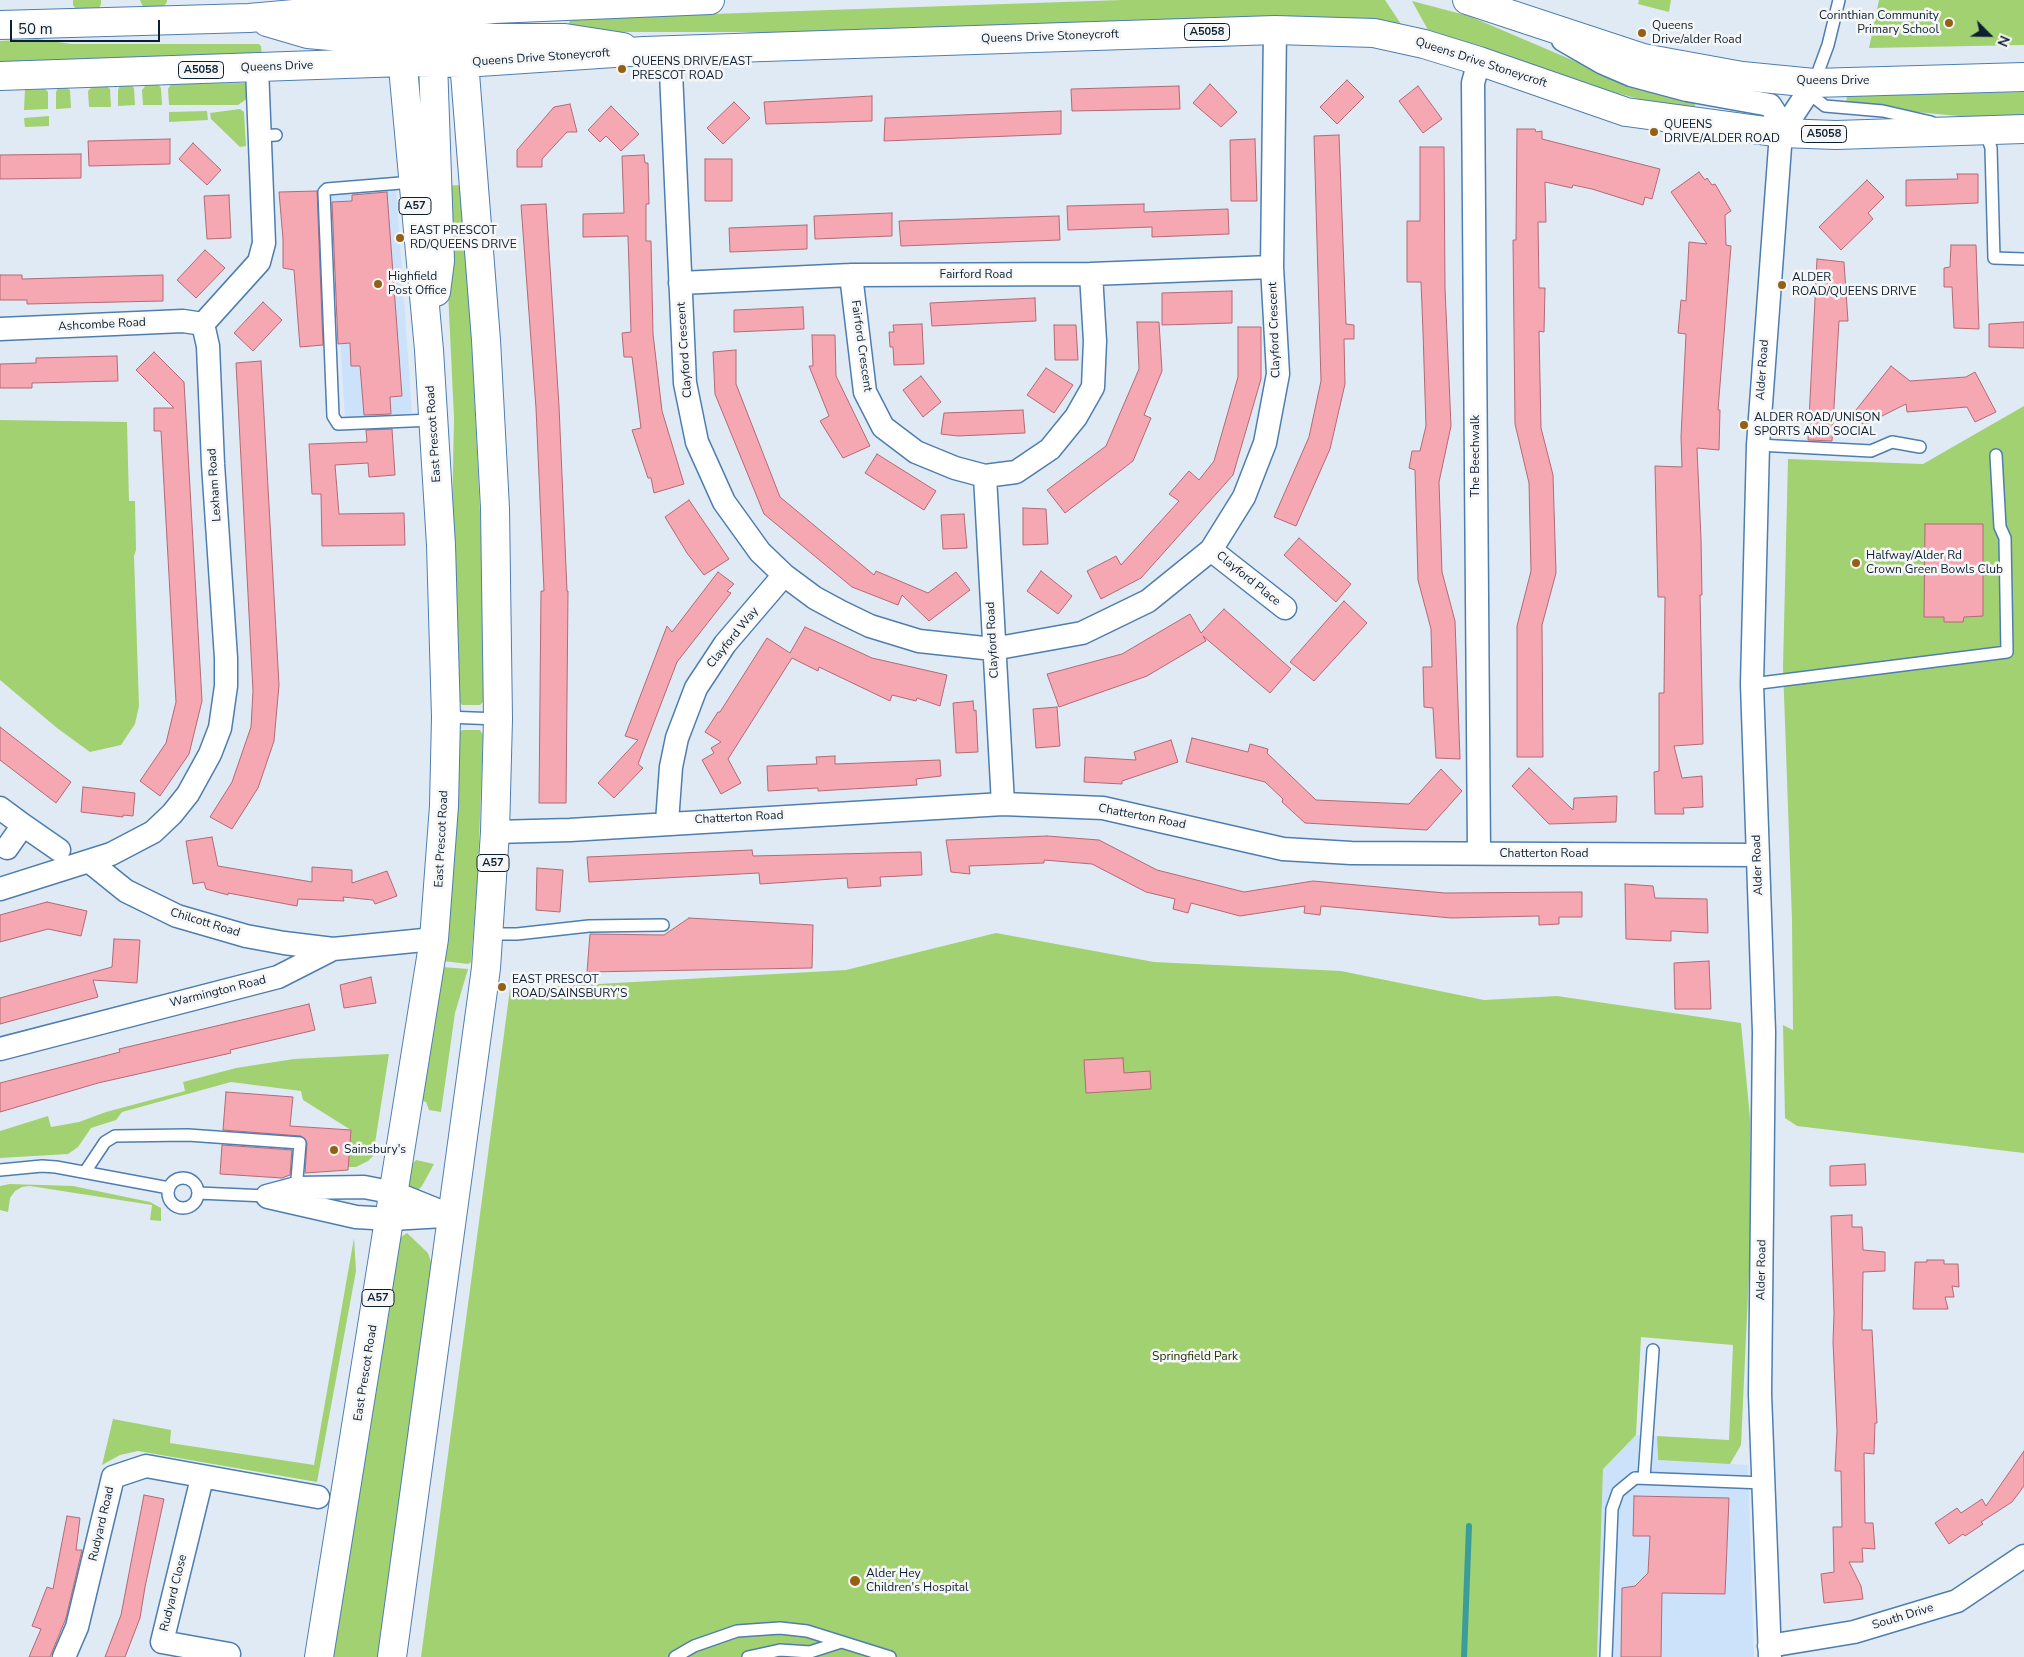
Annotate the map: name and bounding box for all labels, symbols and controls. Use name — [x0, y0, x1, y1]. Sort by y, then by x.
place label: Corinthian Community Primary School — [1819, 9, 1939, 37]
scale bar — [12, 10, 162, 42]
north arrow — [1964, 10, 2014, 60]
marker: Corinthian Community Primary School — [1943, 17, 1955, 29]
text: 50 m — [18, 19, 53, 39]
place label: Queens Drive/alder Road — [1652, 19, 1742, 47]
road number: A5058 — [1184, 24, 1230, 41]
street label: Queens Drive Stoneycroft — [981, 27, 1119, 47]
marker: Queens Drive/alder Road — [1636, 27, 1648, 39]
text: N — [1992, 33, 2014, 50]
street label: Queens Drive Stoneycroft — [1413, 35, 1549, 91]
street label: Queens Drive Stoneycroft — [472, 46, 610, 70]
place label: QUEENS DRIVE/EAST PRESCOT ROAD — [632, 55, 752, 83]
street label: Queens Drive — [240, 59, 314, 75]
road number: A5058 — [178, 62, 224, 78]
marker: QUEENS DRIVE/EAST PRESCOT ROAD — [616, 63, 628, 75]
street label: Queens Drive — [1797, 74, 1869, 88]
place label: QUEENS DRIVE/ALDER ROAD — [1664, 118, 1780, 146]
marker: QUEENS DRIVE/ALDER ROAD — [1648, 126, 1660, 138]
road number: A5058 — [1802, 126, 1846, 142]
road number: A57 — [399, 198, 431, 215]
place label: EAST PRESCOT RD/QUEENS DRIVE — [410, 224, 517, 252]
marker: EAST PRESCOT RD/QUEENS DRIVE — [394, 232, 406, 244]
street label: Fairford Road — [940, 268, 1012, 282]
place label: Highfield Post Office — [388, 270, 447, 298]
place label: ALDER ROAD/QUEENS DRIVE — [1792, 271, 1916, 299]
marker: Highfield Post Office — [372, 278, 384, 290]
marker: ALDER ROAD/QUEENS DRIVE — [1776, 279, 1788, 291]
street label: Clayford Crescent — [1266, 282, 1284, 378]
street label: Fairford Crescent — [847, 299, 875, 393]
street label: Clayford Crescent — [674, 301, 696, 399]
street label: Ashcombe Road — [58, 316, 146, 334]
street label: Alder Road — [1754, 339, 1772, 401]
street label: East Prescot Road — [423, 385, 445, 483]
place label: ALDER ROAD/UNISON SPORTS AND SOCIAL — [1754, 411, 1880, 439]
street label: The Beechwalk — [1469, 415, 1483, 497]
marker: ALDER ROAD/UNISON SPORTS AND SOCIAL — [1738, 419, 1750, 431]
street label: Lexham Road — [205, 448, 225, 522]
street label: Clayford Place — [1213, 549, 1283, 609]
place label: Halfway/Alder Rd Crown Green Bowls Club — [1866, 549, 2003, 577]
marker: Halfway/Alder Rd Crown Green Bowls Club — [1850, 557, 1862, 569]
street label: Clayford Road — [984, 601, 1002, 679]
street label: Clayford Way — [704, 605, 762, 671]
street label: East Prescot Road — [432, 790, 452, 888]
street label: Chatterton Road — [1097, 801, 1187, 833]
street label: Chatterton Road — [694, 808, 784, 828]
street label: Alder Road — [1750, 834, 1766, 896]
street label: Chatterton Road — [1499, 847, 1589, 861]
road number: A57 — [477, 854, 509, 871]
street label: Chilcott Road — [168, 906, 242, 940]
street label: Warmington Road — [168, 973, 268, 1011]
place label: EAST PRESCOT ROAD/SAINSBURY'S — [512, 973, 627, 1001]
marker: EAST PRESCOT ROAD/SAINSBURY'S — [496, 981, 508, 993]
place label: Sainsbury's — [344, 1143, 406, 1157]
marker: Sainsbury's — [328, 1144, 340, 1156]
street label: Alder Road — [1754, 1239, 1770, 1301]
road number: A57 — [362, 1290, 394, 1306]
street label: East Prescot Road — [351, 1324, 381, 1422]
park label: Springfield Park — [1152, 1350, 1238, 1364]
street label: Rudyard Road — [86, 1485, 118, 1563]
street label: Rudyard Close — [157, 1553, 191, 1633]
place label: Alder Hey Children's Hospital — [866, 1567, 969, 1595]
marker: Alder Hey Children's Hospital — [848, 1574, 862, 1588]
street label: South Drive — [1871, 1601, 1935, 1633]

